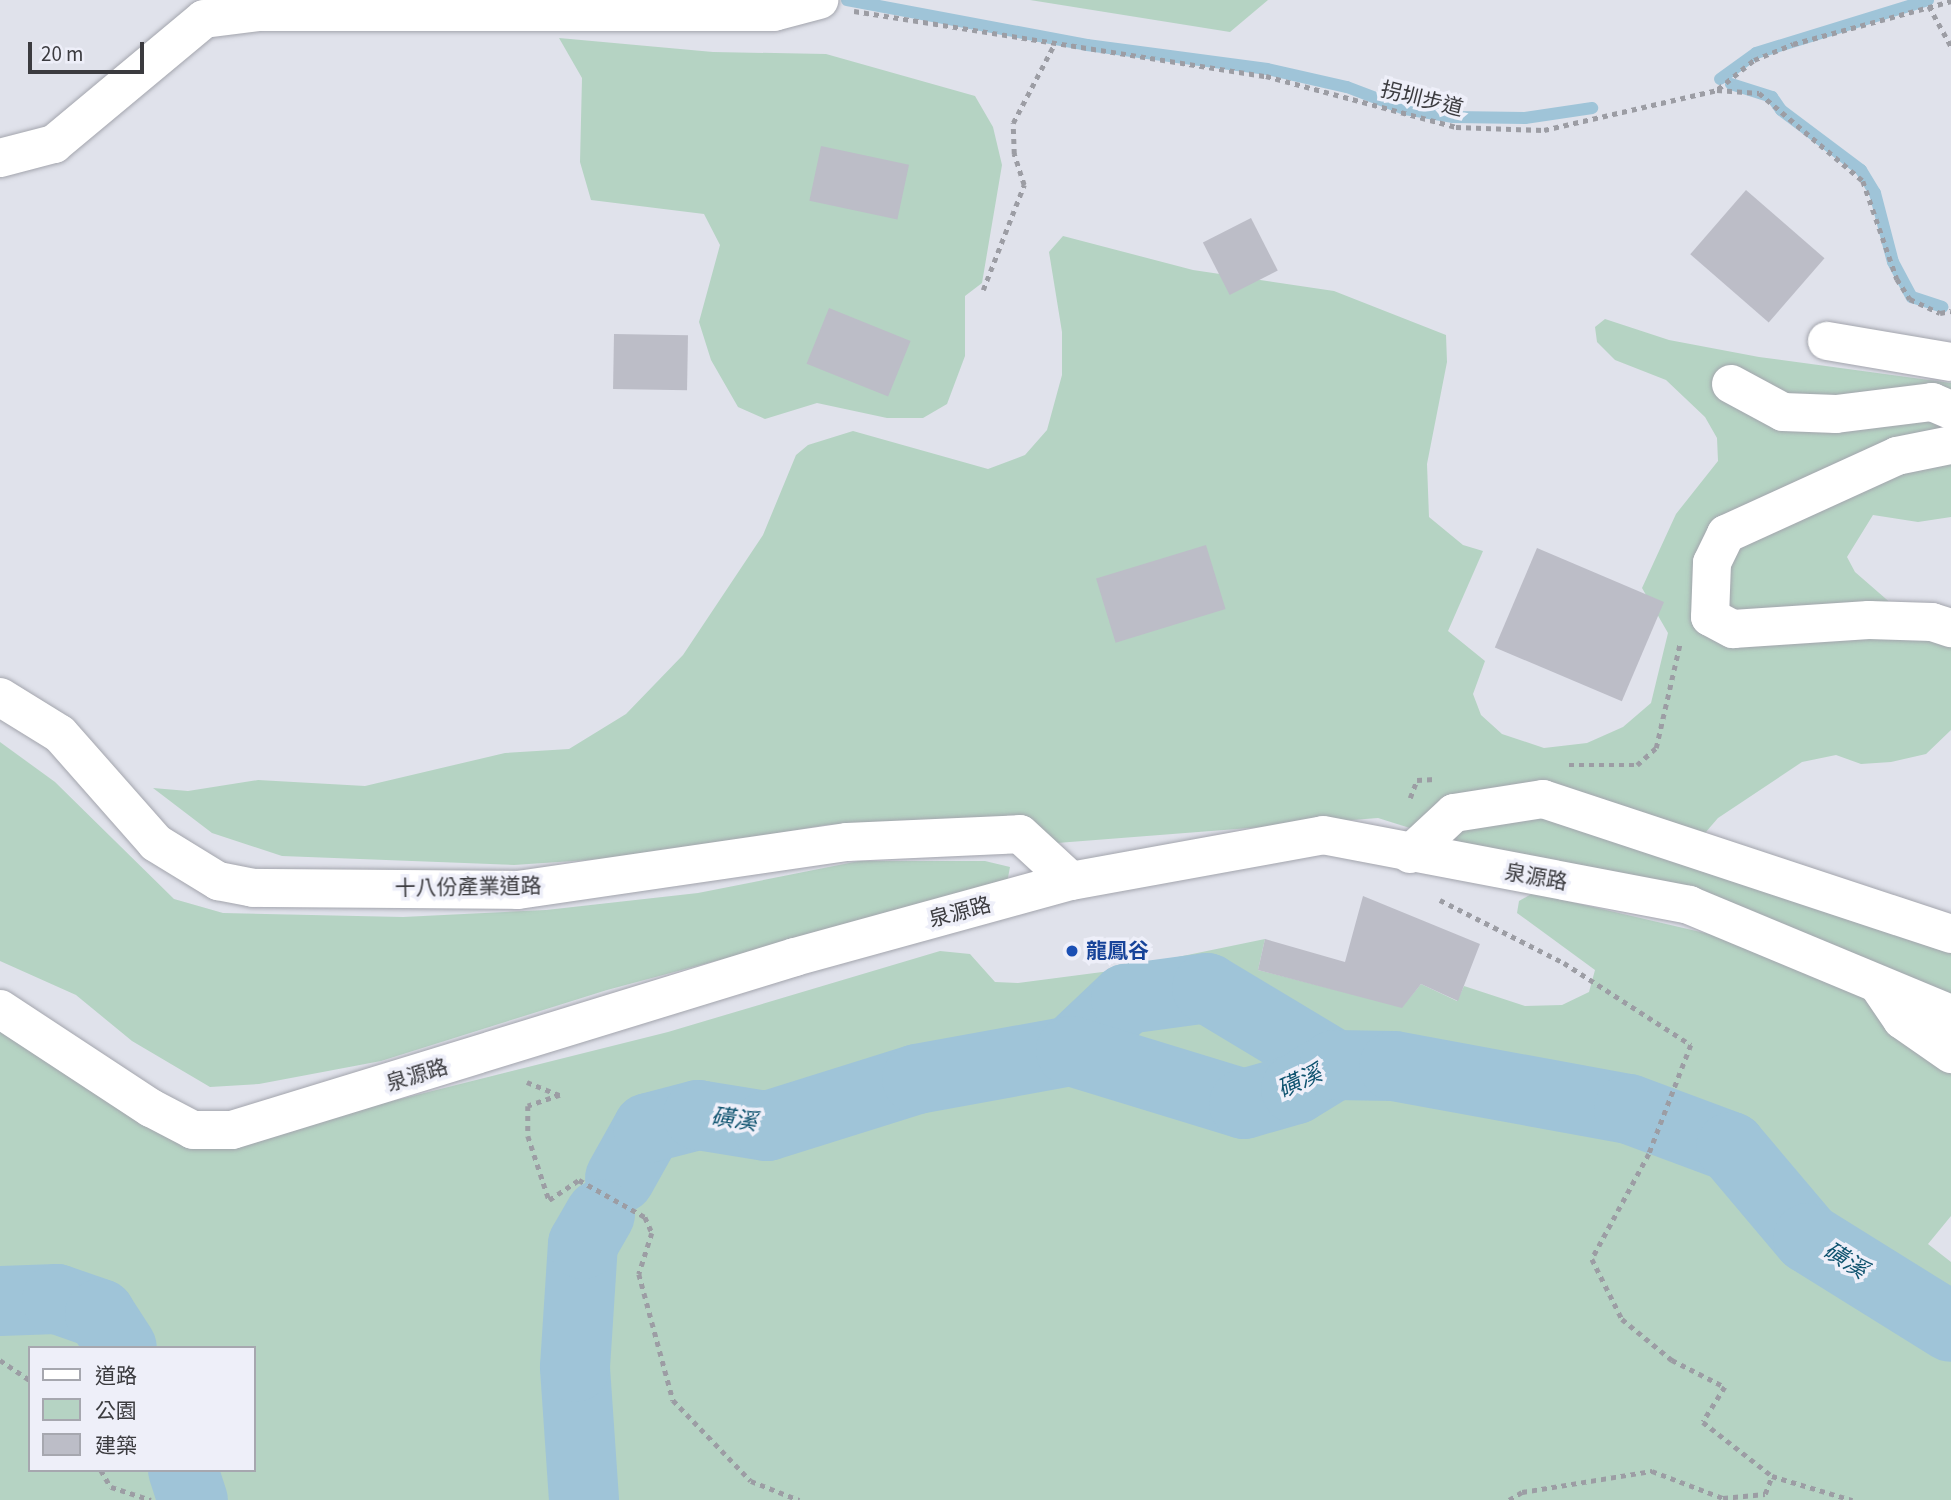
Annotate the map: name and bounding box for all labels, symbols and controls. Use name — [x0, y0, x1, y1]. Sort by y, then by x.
scale bar — [32, 28, 147, 72]
text: 20 m — [41, 39, 83, 69]
street label: 拐圳步道 — [1378, 77, 1466, 121]
street label: 泉源路 — [1503, 859, 1569, 895]
street label: 十八份產業道路 — [394, 873, 542, 901]
street label: 泉源路 — [926, 892, 994, 932]
place label: 龍鳳谷 — [1086, 938, 1149, 964]
marker: 龍鳳谷 — [1064, 943, 1080, 959]
street label: 泉源路 — [383, 1054, 451, 1096]
water label: 磺溪 — [1273, 1060, 1327, 1104]
water label: 磺溪 — [709, 1103, 759, 1137]
water label: 磺溪 — [1818, 1237, 1872, 1285]
legend — [28, 1346, 256, 1472]
text: 道路 — [95, 1361, 137, 1391]
text: 公園 — [95, 1396, 137, 1426]
text: 建築 — [95, 1431, 137, 1461]

